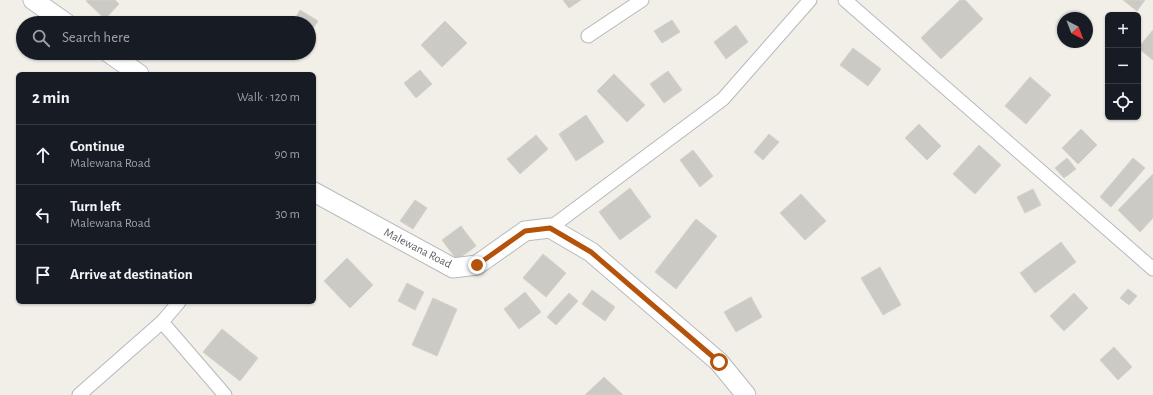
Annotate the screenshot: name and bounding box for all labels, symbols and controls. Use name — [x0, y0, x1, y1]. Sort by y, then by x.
north arrow — [1057, 12, 1093, 48]
map controls — [1105, 12, 1141, 120]
button: + — [1105, 12, 1141, 48]
search box — [16, 16, 316, 60]
icon: search — [30, 27, 52, 49]
text: Search here — [62, 30, 130, 45]
button: − — [1105, 48, 1141, 84]
button: locate — [1105, 84, 1141, 120]
text: 2 min — [32, 89, 70, 106]
text: Walk · 120 m — [237, 91, 300, 104]
text: Continue — [70, 139, 125, 154]
icon: ahead — [32, 144, 54, 166]
text: 90 m — [274, 148, 300, 161]
text: Malewana Road — [70, 157, 150, 170]
text: Turn left — [70, 199, 121, 214]
icon: left — [32, 204, 54, 226]
text: 30 m — [275, 208, 300, 221]
text: Malewana Road — [70, 217, 150, 230]
street label: Malewana Road — [382, 226, 454, 270]
route end — [468, 256, 486, 274]
icon: arrive — [32, 264, 54, 286]
text: Arrive at destination — [70, 267, 193, 282]
route start — [710, 353, 728, 371]

